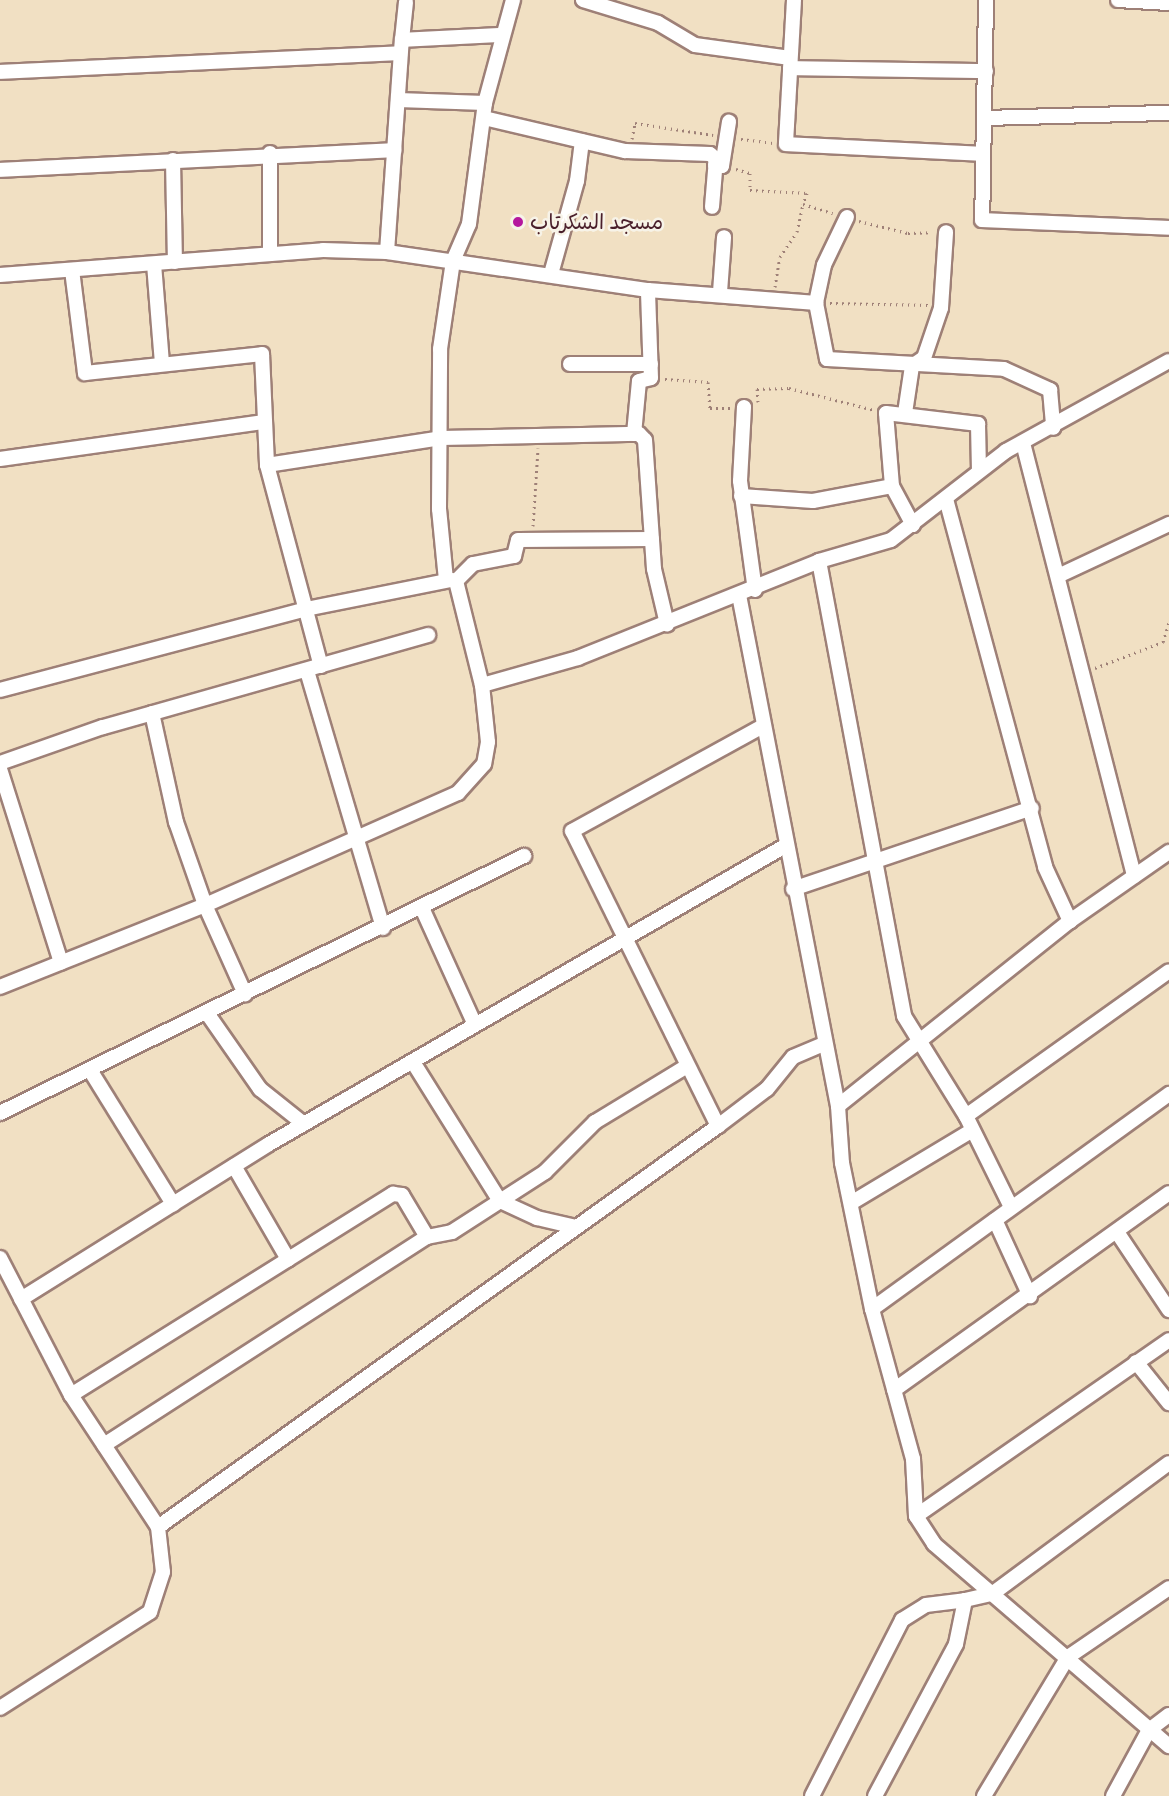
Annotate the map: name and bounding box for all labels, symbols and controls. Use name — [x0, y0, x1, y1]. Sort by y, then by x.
place label: مسجد الشكرتاب — [530, 209, 663, 235]
marker: مسجد الشكرتاب — [511, 215, 525, 229]

